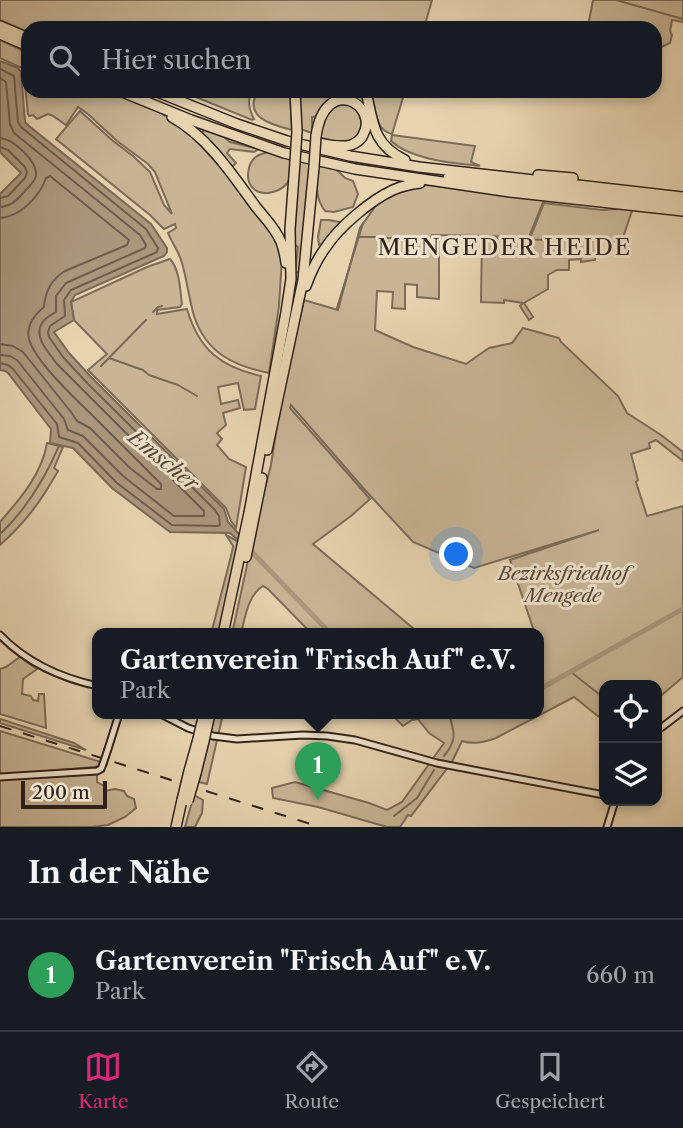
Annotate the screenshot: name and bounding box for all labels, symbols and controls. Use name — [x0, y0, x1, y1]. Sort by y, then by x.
search box — [21, 21, 662, 98]
icon: search — [45, 41, 83, 79]
text: Hier suchen — [101, 44, 251, 76]
district label: MENGEDER HEIDE — [378, 233, 632, 261]
water label: Emscher — [122, 423, 205, 497]
your location — [439, 537, 473, 571]
park label: Bezirksfriedhof Mengede — [496, 562, 635, 607]
popup — [92, 628, 544, 719]
text: Gartenverein "Frisch Auf" e.V. — [120, 644, 516, 676]
text: Park — [120, 676, 170, 704]
map controls — [599, 680, 662, 806]
button: locate — [599, 680, 662, 743]
pin: 1 — [295, 742, 341, 800]
button: layers — [599, 743, 662, 806]
scale bar — [21, 778, 107, 810]
text: 200 m — [32, 781, 90, 804]
text: In der Nähe — [28, 854, 210, 891]
text: Gartenverein "Frisch Auf" e.V. — [95, 945, 491, 977]
text: 1 — [46, 961, 56, 989]
text: 660 m — [586, 961, 655, 989]
text: Park — [95, 977, 145, 1005]
tab: Karte — [78, 1048, 128, 1113]
tab: Route — [285, 1048, 339, 1113]
tab: Gespeichert — [495, 1048, 605, 1113]

